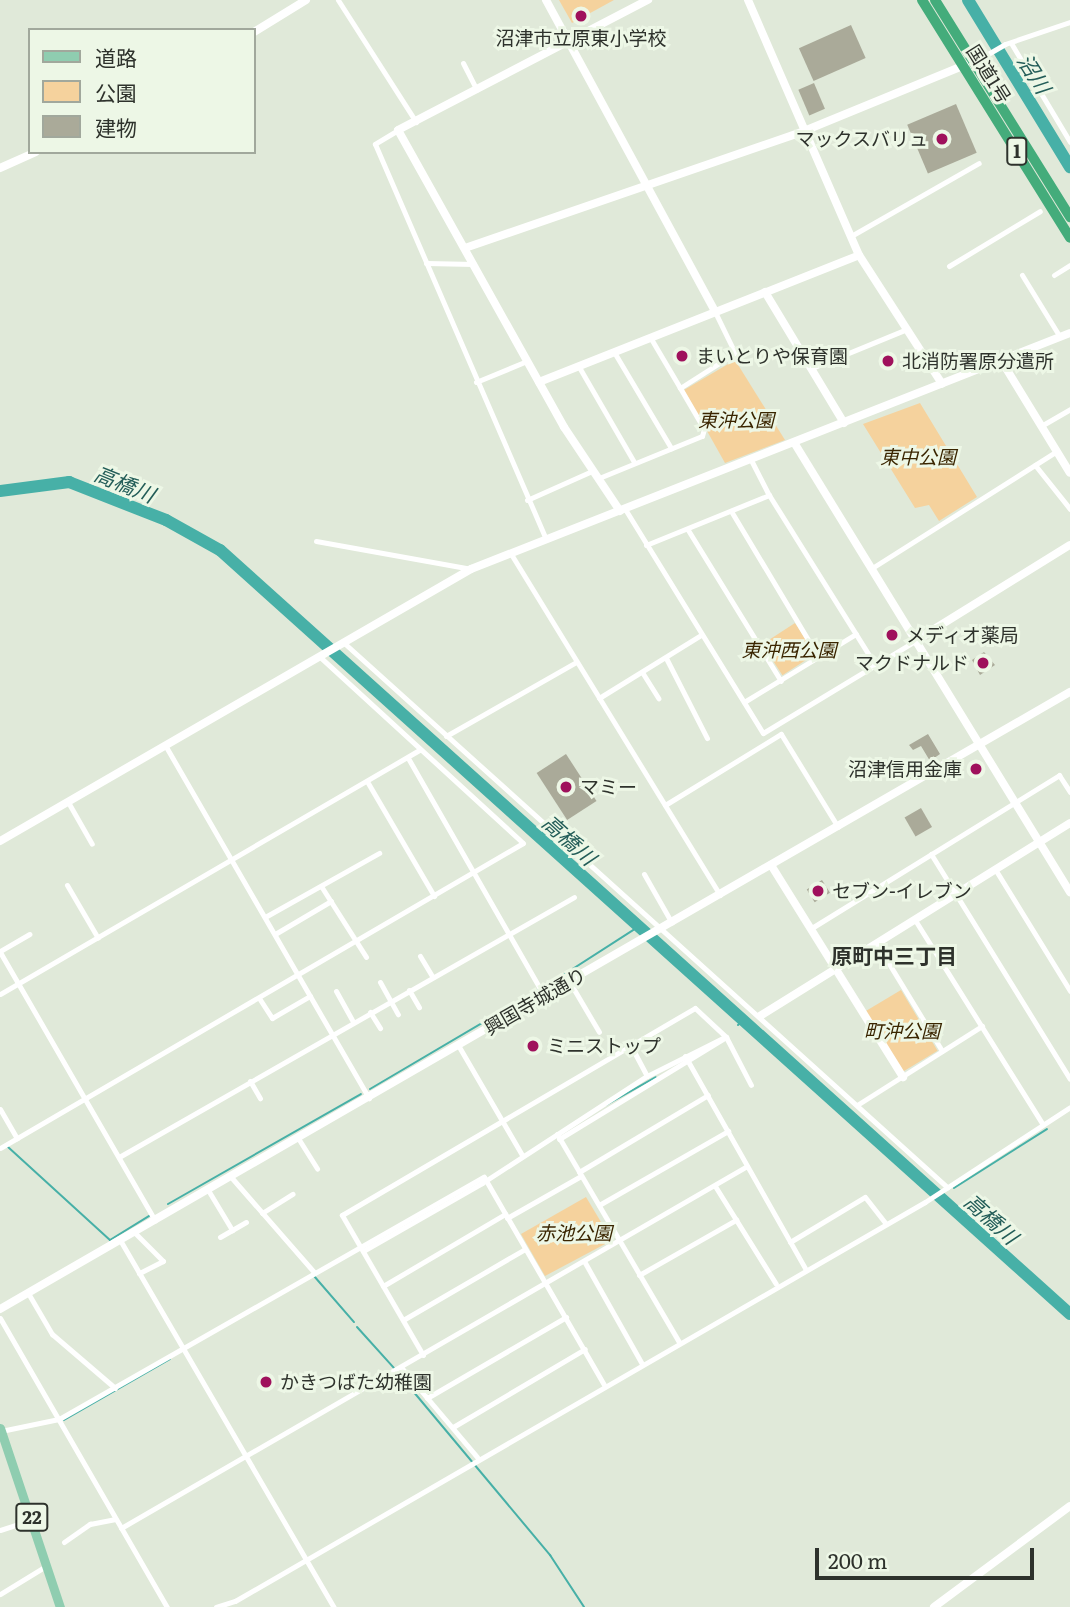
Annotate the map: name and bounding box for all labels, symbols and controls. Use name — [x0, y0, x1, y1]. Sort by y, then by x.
marker: 沼津市立原東小学校 — [573, 8, 589, 24]
place label: 沼津市立原東小学校 — [496, 27, 666, 49]
legend — [28, 28, 256, 154]
text: 道路 — [95, 41, 137, 72]
street label: 国道1号 — [962, 41, 1016, 107]
water label: 沼川 — [1013, 49, 1057, 97]
text: 公園 — [95, 76, 137, 107]
text: 建物 — [95, 111, 137, 142]
place label: マックスバリュ — [795, 128, 928, 150]
marker: マックスバリュ — [934, 131, 950, 147]
road number: 1 — [1005, 136, 1029, 166]
place label: まいとりや保育園 — [696, 345, 848, 367]
marker: まいとりや保育園 — [674, 348, 690, 364]
place label: 北消防署原分遣所 — [902, 350, 1054, 372]
marker: 北消防署原分遣所 — [880, 353, 896, 369]
park label: 東沖公園 — [698, 409, 774, 431]
park label: 東中公園 — [880, 446, 956, 468]
water label: 高橋川 — [91, 460, 159, 506]
place label: メディオ薬局 — [906, 624, 1020, 646]
marker: メディオ薬局 — [884, 627, 900, 643]
park label: 東沖西公園 — [742, 639, 836, 661]
place label: マクドナルド — [855, 652, 969, 674]
marker: マクドナルド — [975, 655, 991, 671]
place label: 沼津信用金庫 — [848, 758, 962, 780]
marker: 沼津信用金庫 — [968, 761, 984, 777]
place label: マミー — [580, 776, 637, 798]
marker: マミー — [558, 779, 574, 795]
water label: 高橋川 — [538, 809, 602, 869]
place label: セブン-イレブン — [832, 880, 972, 902]
marker: セブン-イレブン — [810, 883, 826, 899]
district label: 原町中三丁目 — [831, 942, 957, 968]
street label: 興国寺城通り — [480, 963, 590, 1039]
park label: 町沖公園 — [864, 1020, 940, 1042]
place label: ミニストップ — [547, 1035, 661, 1057]
marker: ミニストップ — [525, 1038, 541, 1054]
water label: 高橋川 — [960, 1188, 1024, 1248]
park label: 赤池公園 — [536, 1222, 612, 1244]
place label: かきつばた幼稚園 — [280, 1371, 432, 1393]
marker: かきつばた幼稚園 — [258, 1374, 274, 1390]
road number: 22 — [14, 1502, 50, 1532]
scale bar — [818, 1534, 1037, 1578]
text: 200 m — [828, 1544, 888, 1575]

